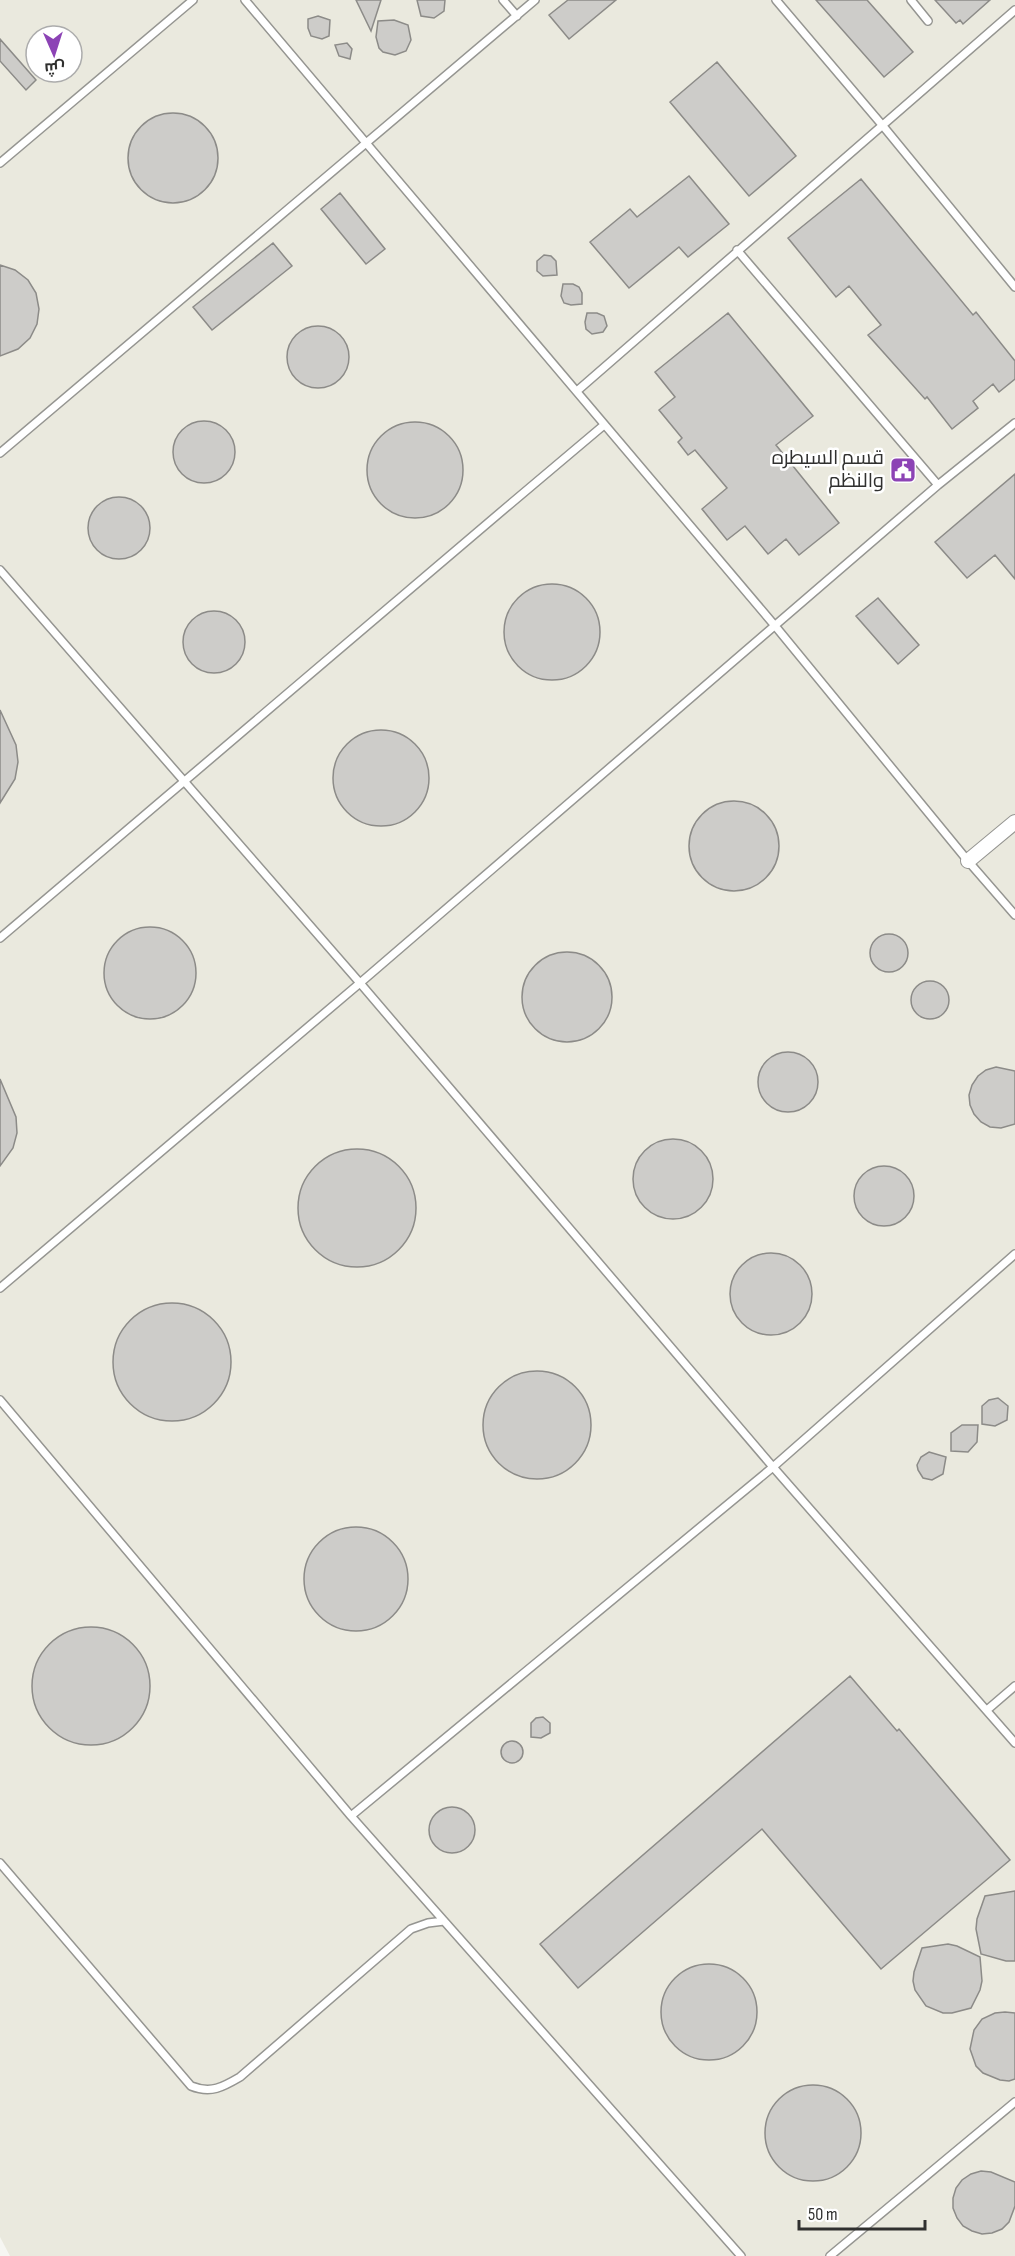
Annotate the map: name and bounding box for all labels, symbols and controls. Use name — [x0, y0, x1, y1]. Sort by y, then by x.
north arrow — [24, 24, 84, 84]
text: ش — [44, 57, 65, 78]
place label: قسم السيطره والنظم — [772, 446, 884, 494]
public building icon: قسم السيطره والنظم — [888, 455, 918, 485]
scale bar — [799, 2193, 925, 2231]
text: 50 m — [808, 2204, 838, 2225]

